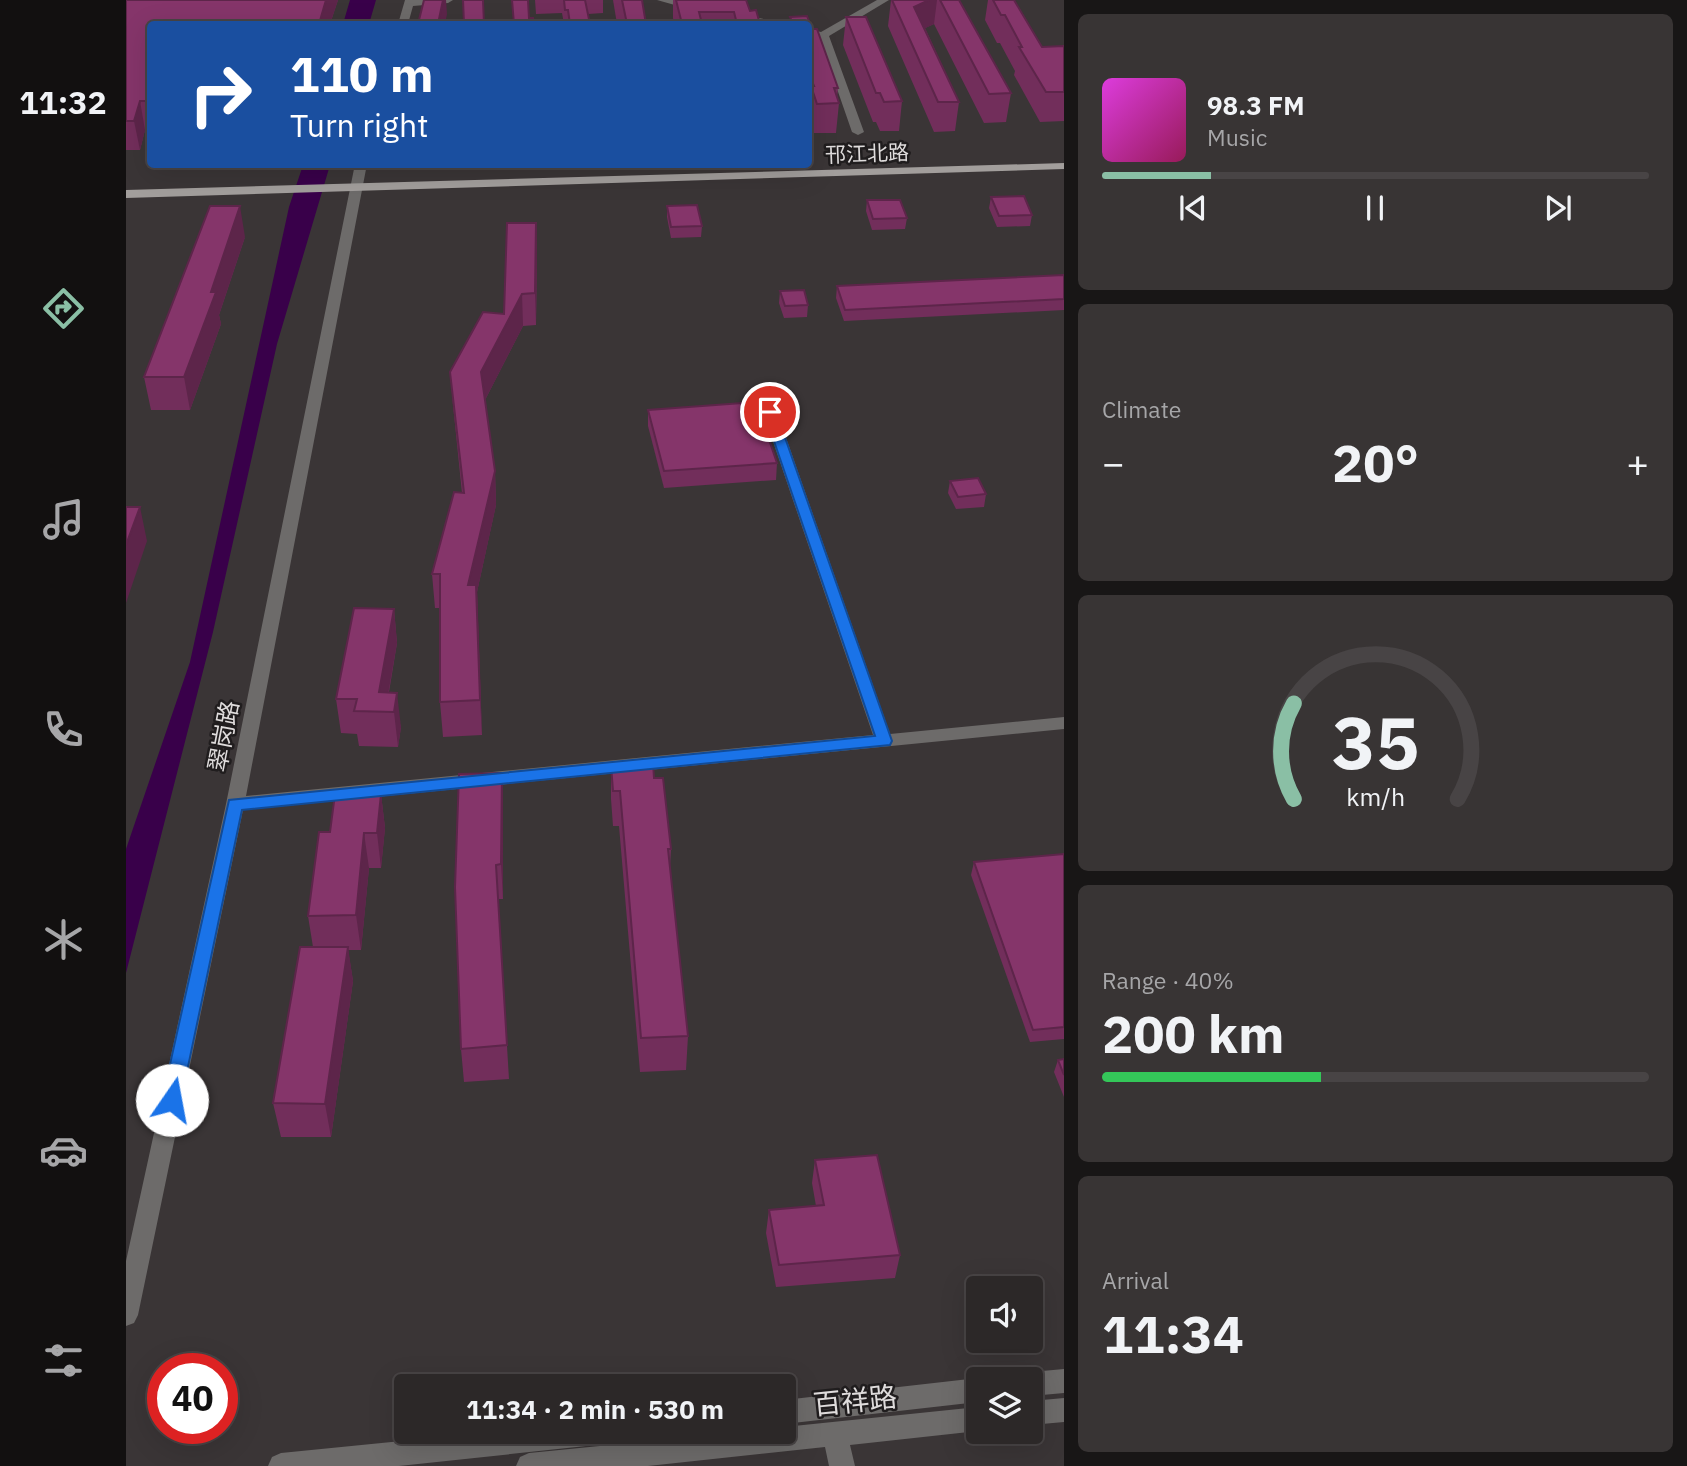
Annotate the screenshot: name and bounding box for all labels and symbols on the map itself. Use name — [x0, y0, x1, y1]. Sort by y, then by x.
street label: 邗江北路 — [825, 138, 909, 168]
pin — [740, 382, 800, 442]
street label: 翠岗路 — [200, 698, 246, 774]
position arrow — [135, 1063, 209, 1137]
speed limit sign: 40 — [147, 1353, 238, 1444]
street label: 百祥路 — [811, 1377, 899, 1423]

